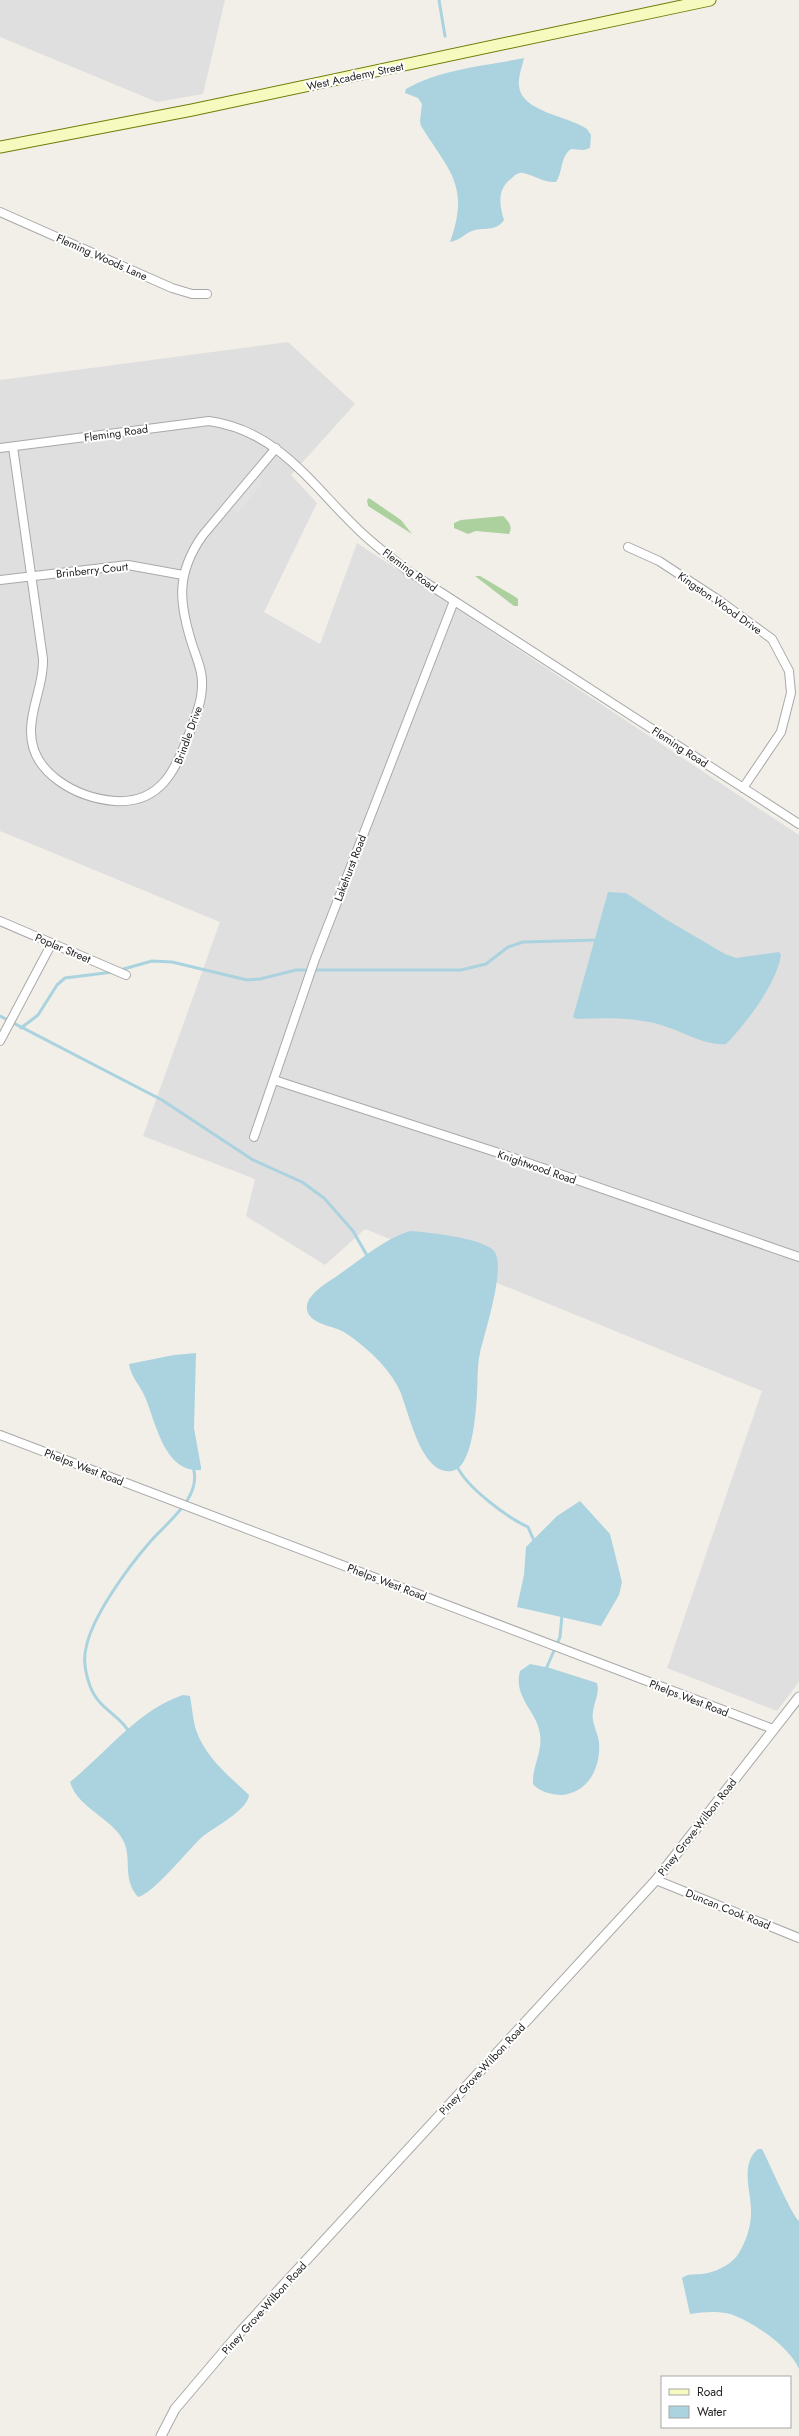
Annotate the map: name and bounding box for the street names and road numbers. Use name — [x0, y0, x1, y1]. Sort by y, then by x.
street label: West Academy Street — [305, 58, 405, 94]
street label: Fleming Woods Lane — [54, 230, 150, 284]
street label: Fleming Road — [83, 421, 149, 445]
street label: Fleming Road — [379, 545, 441, 595]
street label: Brinberry Court — [55, 558, 129, 582]
street label: Kingston Wood Drive — [675, 568, 766, 638]
street label: Brindle Drive — [170, 703, 206, 766]
street label: Fleming Road — [649, 723, 711, 771]
street label: Lakehurst Road — [330, 832, 370, 904]
street label: Poplar Street — [33, 929, 94, 967]
street label: Knightwood Road — [496, 1146, 578, 1188]
street label: Phelps West Road — [42, 1445, 126, 1489]
street label: Phelps West Road — [345, 1560, 429, 1604]
street label: Phelps West Road — [647, 1676, 731, 1720]
street label: Piney Grove-Wilbon Road — [654, 1775, 740, 1879]
street label: Duncan Cook Road — [683, 1885, 773, 1933]
street label: Piney Grove-Wilbon Road — [435, 2020, 529, 2118]
street label: Piney Grove-Wilbon Road — [218, 2258, 310, 2358]

